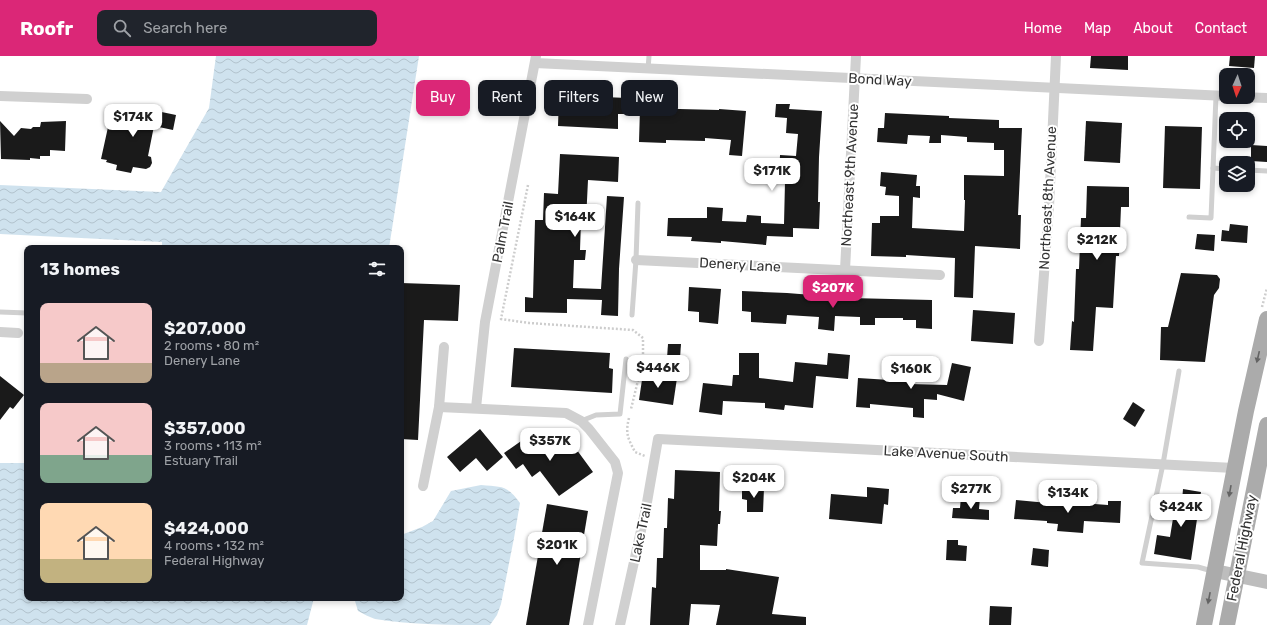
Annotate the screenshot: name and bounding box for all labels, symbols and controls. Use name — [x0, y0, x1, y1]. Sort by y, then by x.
search box — [97, 10, 377, 46]
text: Roofr — [20, 17, 73, 40]
icon: search — [111, 17, 133, 39]
text: Search here — [143, 19, 227, 37]
text: Home — [1024, 20, 1062, 37]
text: Map — [1084, 20, 1111, 37]
text: About — [1133, 20, 1173, 37]
text: Contact — [1195, 20, 1247, 37]
north arrow — [1219, 68, 1255, 104]
map controls — [1219, 68, 1255, 192]
street label: Bond Way — [848, 70, 912, 90]
chip: Buy — [416, 80, 470, 116]
chip: Rent — [478, 80, 536, 116]
chip: Filters — [544, 80, 613, 116]
chip: New — [621, 80, 678, 116]
street label: Northeast 9th Avenue — [838, 103, 862, 247]
pin: $174K — [105, 104, 161, 138]
text: $174K — [113, 109, 153, 124]
button: locate — [1219, 112, 1255, 148]
street label: Northeast 8th Avenue — [1036, 126, 1060, 270]
button: layers — [1219, 156, 1255, 192]
pin: $171K — [744, 158, 800, 192]
text: $171K — [753, 163, 791, 178]
street label: Palm Trail — [489, 200, 517, 264]
pin: $164K — [547, 204, 603, 238]
text: $164K — [554, 209, 596, 224]
pin: $212K — [1069, 227, 1125, 261]
text: $212K — [1077, 232, 1117, 247]
street label: Denery Lane — [699, 254, 781, 276]
icon: filters — [366, 258, 388, 280]
text: 13 homes — [40, 259, 120, 279]
pin: $207K — [805, 275, 861, 309]
text: $207K — [812, 280, 854, 295]
text: $207,000 — [164, 318, 246, 338]
icon: home — [72, 319, 120, 367]
text: 2 rooms · 80 m² — [164, 338, 259, 353]
one-way arrow — [1254, 351, 1260, 363]
text: Denery Lane — [164, 353, 240, 368]
pin: $446K — [630, 355, 686, 389]
pin: $160K — [883, 356, 939, 390]
text: $446K — [636, 360, 680, 375]
text: $160K — [890, 361, 932, 376]
text: $357,000 — [164, 418, 246, 438]
icon: home — [72, 419, 120, 467]
pin: $357K — [522, 428, 578, 462]
text: $357K — [529, 433, 571, 448]
text: 3 rooms · 113 m² — [164, 438, 262, 453]
street label: Lake Avenue South — [883, 442, 1009, 466]
text: Estuary Trail — [164, 453, 238, 468]
pin: $204K — [726, 465, 782, 499]
text: $204K — [732, 470, 776, 485]
pin: $277K — [943, 476, 999, 510]
pin: $134K — [1040, 480, 1096, 514]
text: $277K — [951, 481, 991, 496]
text: $134K — [1047, 485, 1089, 500]
one-way arrow — [1227, 485, 1233, 497]
street label: Federal Highway — [1223, 493, 1261, 603]
pin: $424K — [1153, 494, 1209, 528]
text: $424K — [1159, 499, 1203, 514]
street label: Lake Trail — [626, 502, 656, 564]
text: $424,000 — [164, 518, 249, 538]
icon: home — [72, 519, 120, 567]
pin: $201K — [529, 532, 585, 566]
text: $201K — [536, 537, 578, 552]
text: 4 rooms · 132 m² — [164, 538, 264, 553]
text: Federal Highway — [164, 553, 265, 568]
one-way arrow — [1206, 592, 1212, 604]

